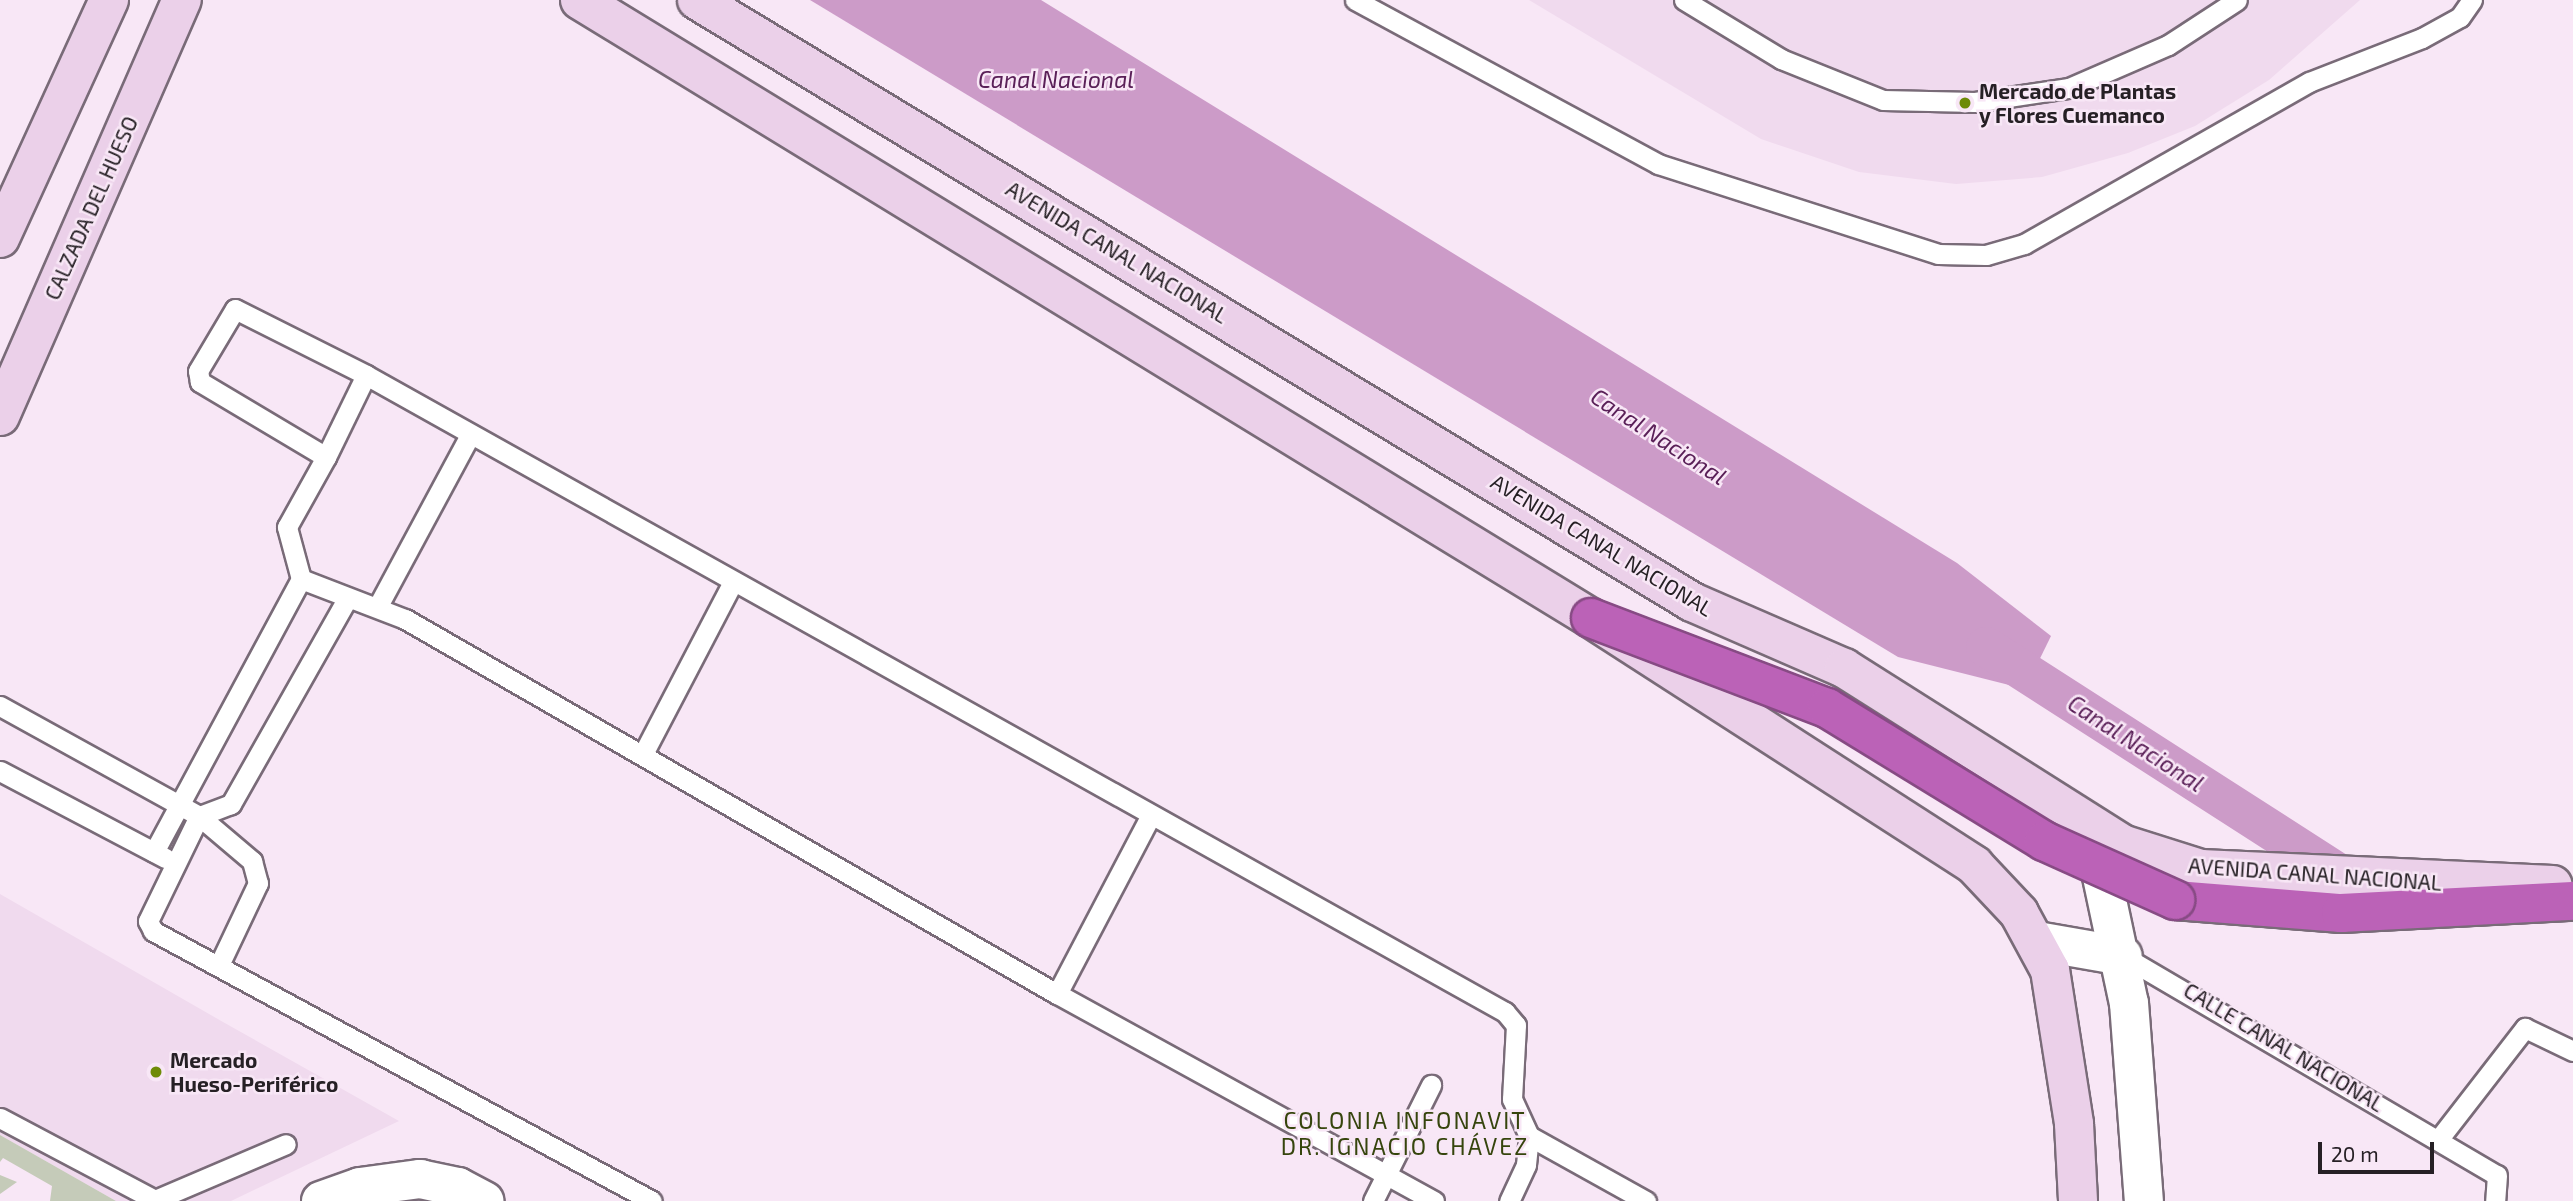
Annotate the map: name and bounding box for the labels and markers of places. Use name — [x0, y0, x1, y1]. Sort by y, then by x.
place label: Mercado de Plantas y Flores Cuemanco — [1979, 78, 2176, 128]
marker: Mercado de Plantas y Flores Cuemanco — [1957, 95, 1973, 111]
place label: Mercado Hueso-Periférico — [170, 1047, 338, 1097]
marker: Mercado Hueso-Periférico — [148, 1064, 164, 1080]

